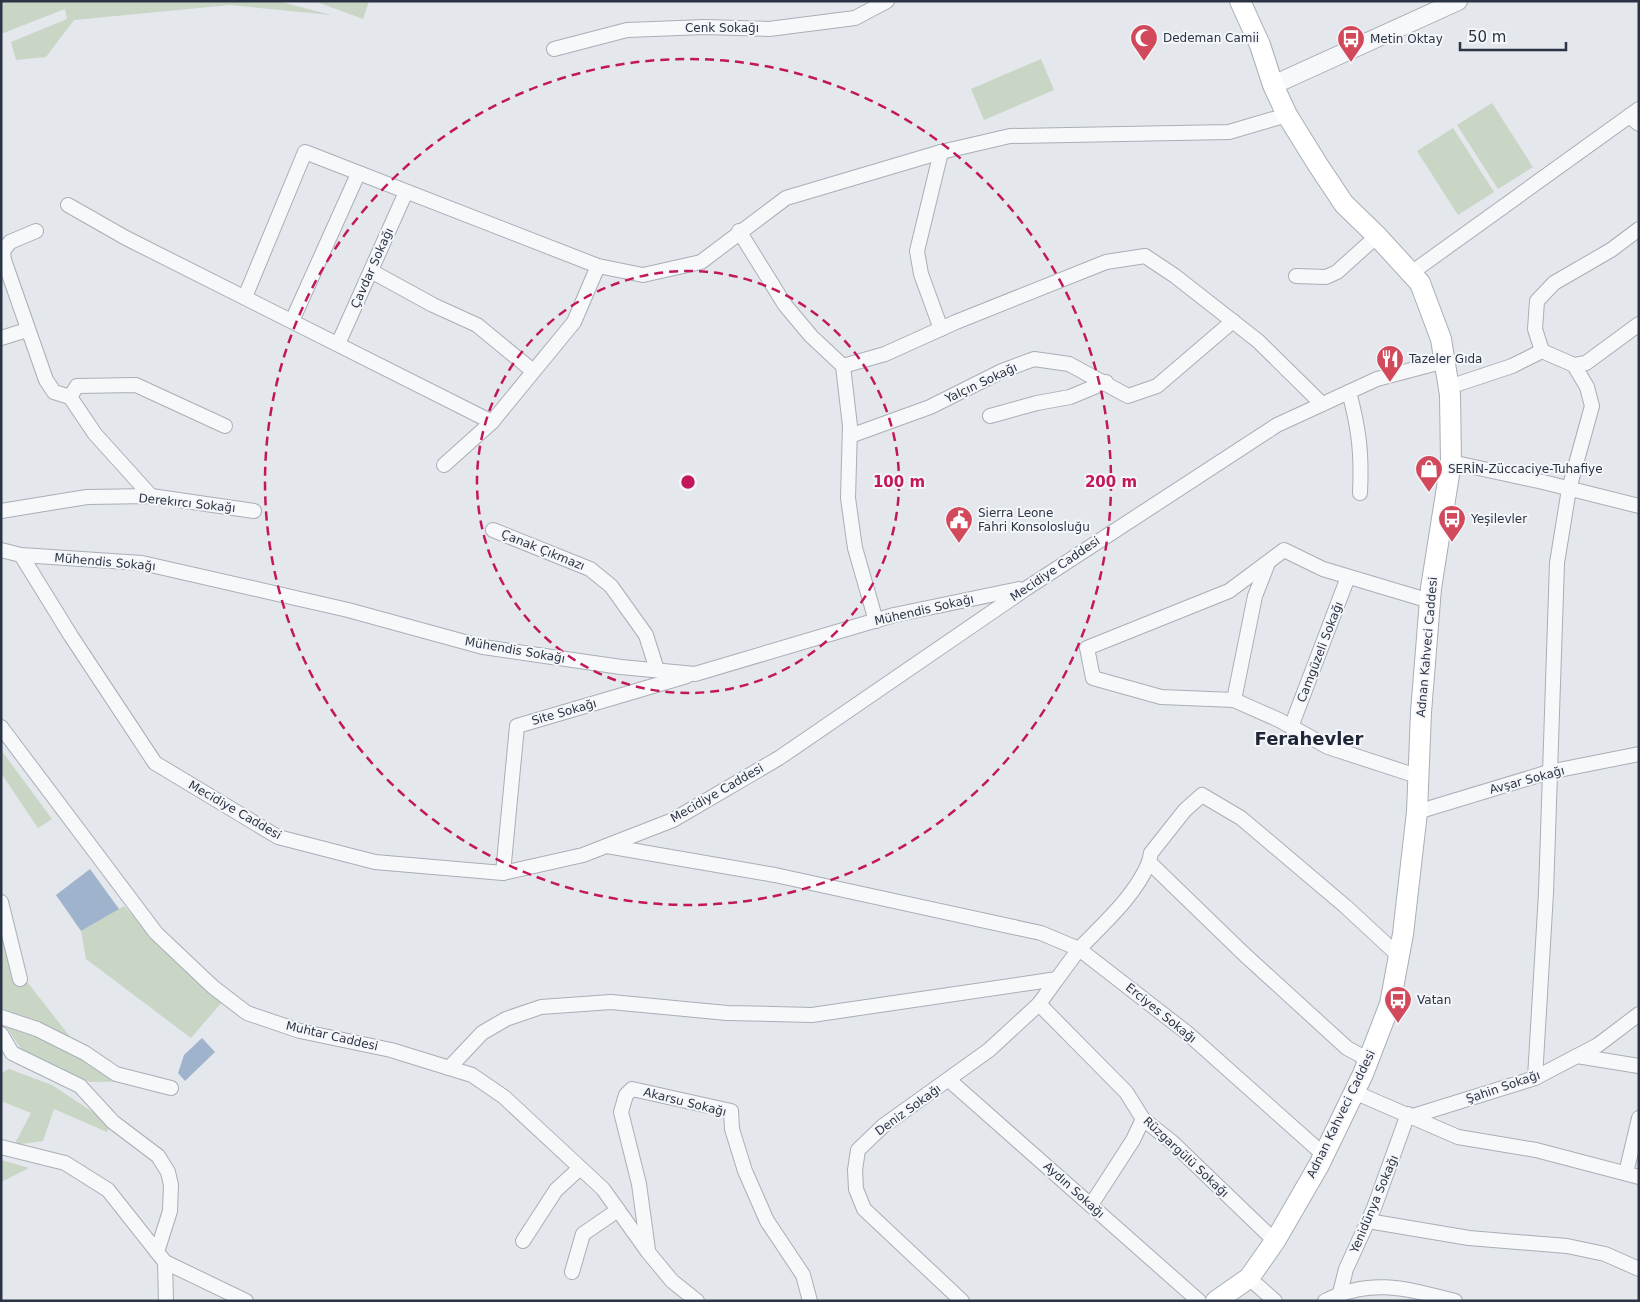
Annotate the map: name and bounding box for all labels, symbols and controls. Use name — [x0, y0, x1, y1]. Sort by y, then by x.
scale bar — [1460, 20, 1566, 52]
street label: Cenk Sokağı — [685, 21, 759, 35]
mosque icon: Dedeman Camii — [1129, 23, 1159, 62]
bus stop icon: Metin Oktay — [1336, 24, 1366, 63]
text: 50 m — [1468, 28, 1506, 46]
place label: Dedeman Camii — [1163, 31, 1259, 45]
place label: Metin Oktay — [1370, 32, 1443, 46]
street label: Çavdar Sokağı — [348, 226, 396, 310]
restaurant icon: Tazeler Gıda — [1375, 344, 1405, 383]
place label: Tazeler Gıda — [1408, 352, 1482, 366]
street label: Yalçın Sokağı — [942, 360, 1019, 406]
shop icon: SERİN-Züccaciye-Tuhafiye — [1414, 454, 1444, 493]
place label: SERİN-Züccaciye-Tuhafiye — [1448, 461, 1603, 476]
centre of rings — [679, 473, 697, 491]
text: 100 m — [873, 473, 925, 491]
text: 200 m — [1085, 473, 1137, 491]
street label: Derekırcı Sokağı — [138, 491, 236, 515]
bus stop icon: Yeşilevler — [1437, 504, 1467, 543]
public building icon: Sierra Leone Fahri Konsolosluğu — [944, 505, 974, 544]
place label: Sierra Leone Fahri Konsolosluğu — [978, 506, 1090, 534]
place label: Yeşilevler — [1470, 512, 1527, 526]
street label: Çanak Çıkmazı — [499, 527, 587, 573]
street label: Mecidiye Caddesi — [1008, 534, 1102, 604]
street label: Mühendis Sokağı — [54, 551, 156, 573]
street label: Adnan Kahveci Caddesi — [1414, 576, 1440, 718]
street label: Mühendis Sokağı — [873, 592, 975, 628]
street label: Camgüzeli Sokağı — [1294, 600, 1346, 704]
street label: Mühendis Sokağı — [464, 634, 566, 666]
street label: Site Sokağı — [530, 696, 598, 728]
district label: Ferahevler — [1255, 728, 1364, 749]
street label: Mecidiye Caddesi — [668, 761, 766, 825]
street label: Avşar Sokağı — [1488, 763, 1566, 797]
street label: Mecidiye Caddesi — [186, 778, 284, 842]
street label: Erciyes Sokağı — [1123, 980, 1199, 1046]
bus stop icon: Vatan — [1383, 985, 1413, 1024]
place label: Vatan — [1417, 993, 1451, 1007]
street label: Muhtar Caddesi — [284, 1019, 380, 1053]
street label: Adnan Kahveci Caddesi — [1304, 1048, 1378, 1180]
street label: Şahin Sokağı — [1464, 1068, 1542, 1106]
street label: Deniz Sokağı — [872, 1082, 944, 1138]
street label: Akarsu Sokağı — [642, 1085, 728, 1119]
street label: Rüzgargülü Sokağı — [1140, 1114, 1232, 1200]
street label: Yenidünya Sokağı — [1347, 1153, 1401, 1256]
street label: Aydın Sokağı — [1041, 1159, 1107, 1221]

